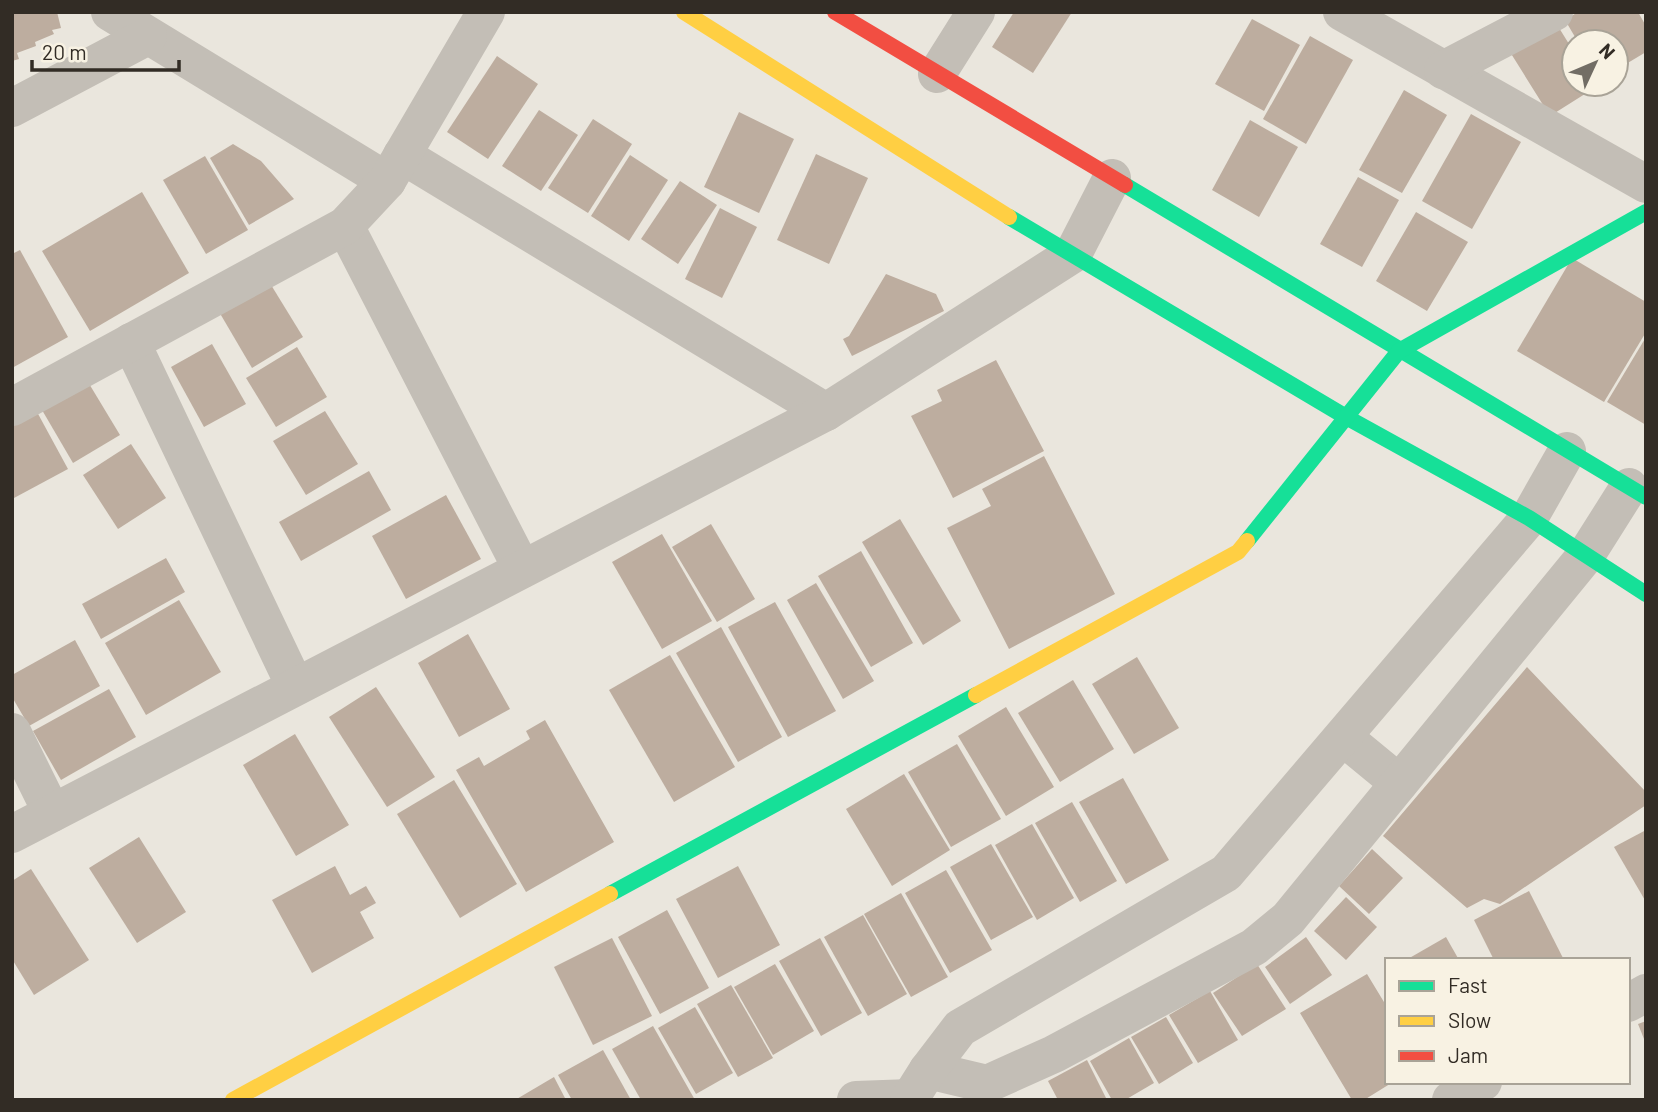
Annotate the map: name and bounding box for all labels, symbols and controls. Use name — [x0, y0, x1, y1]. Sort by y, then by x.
scale bar — [32, 28, 178, 72]
north arrow — [1560, 28, 1630, 98]
text: N — [1595, 38, 1620, 63]
text: 20 m — [42, 39, 87, 64]
legend — [1385, 958, 1630, 1084]
text: Fast — [1448, 972, 1488, 997]
text: Slow — [1448, 1007, 1491, 1032]
text: Jam — [1448, 1042, 1488, 1067]

